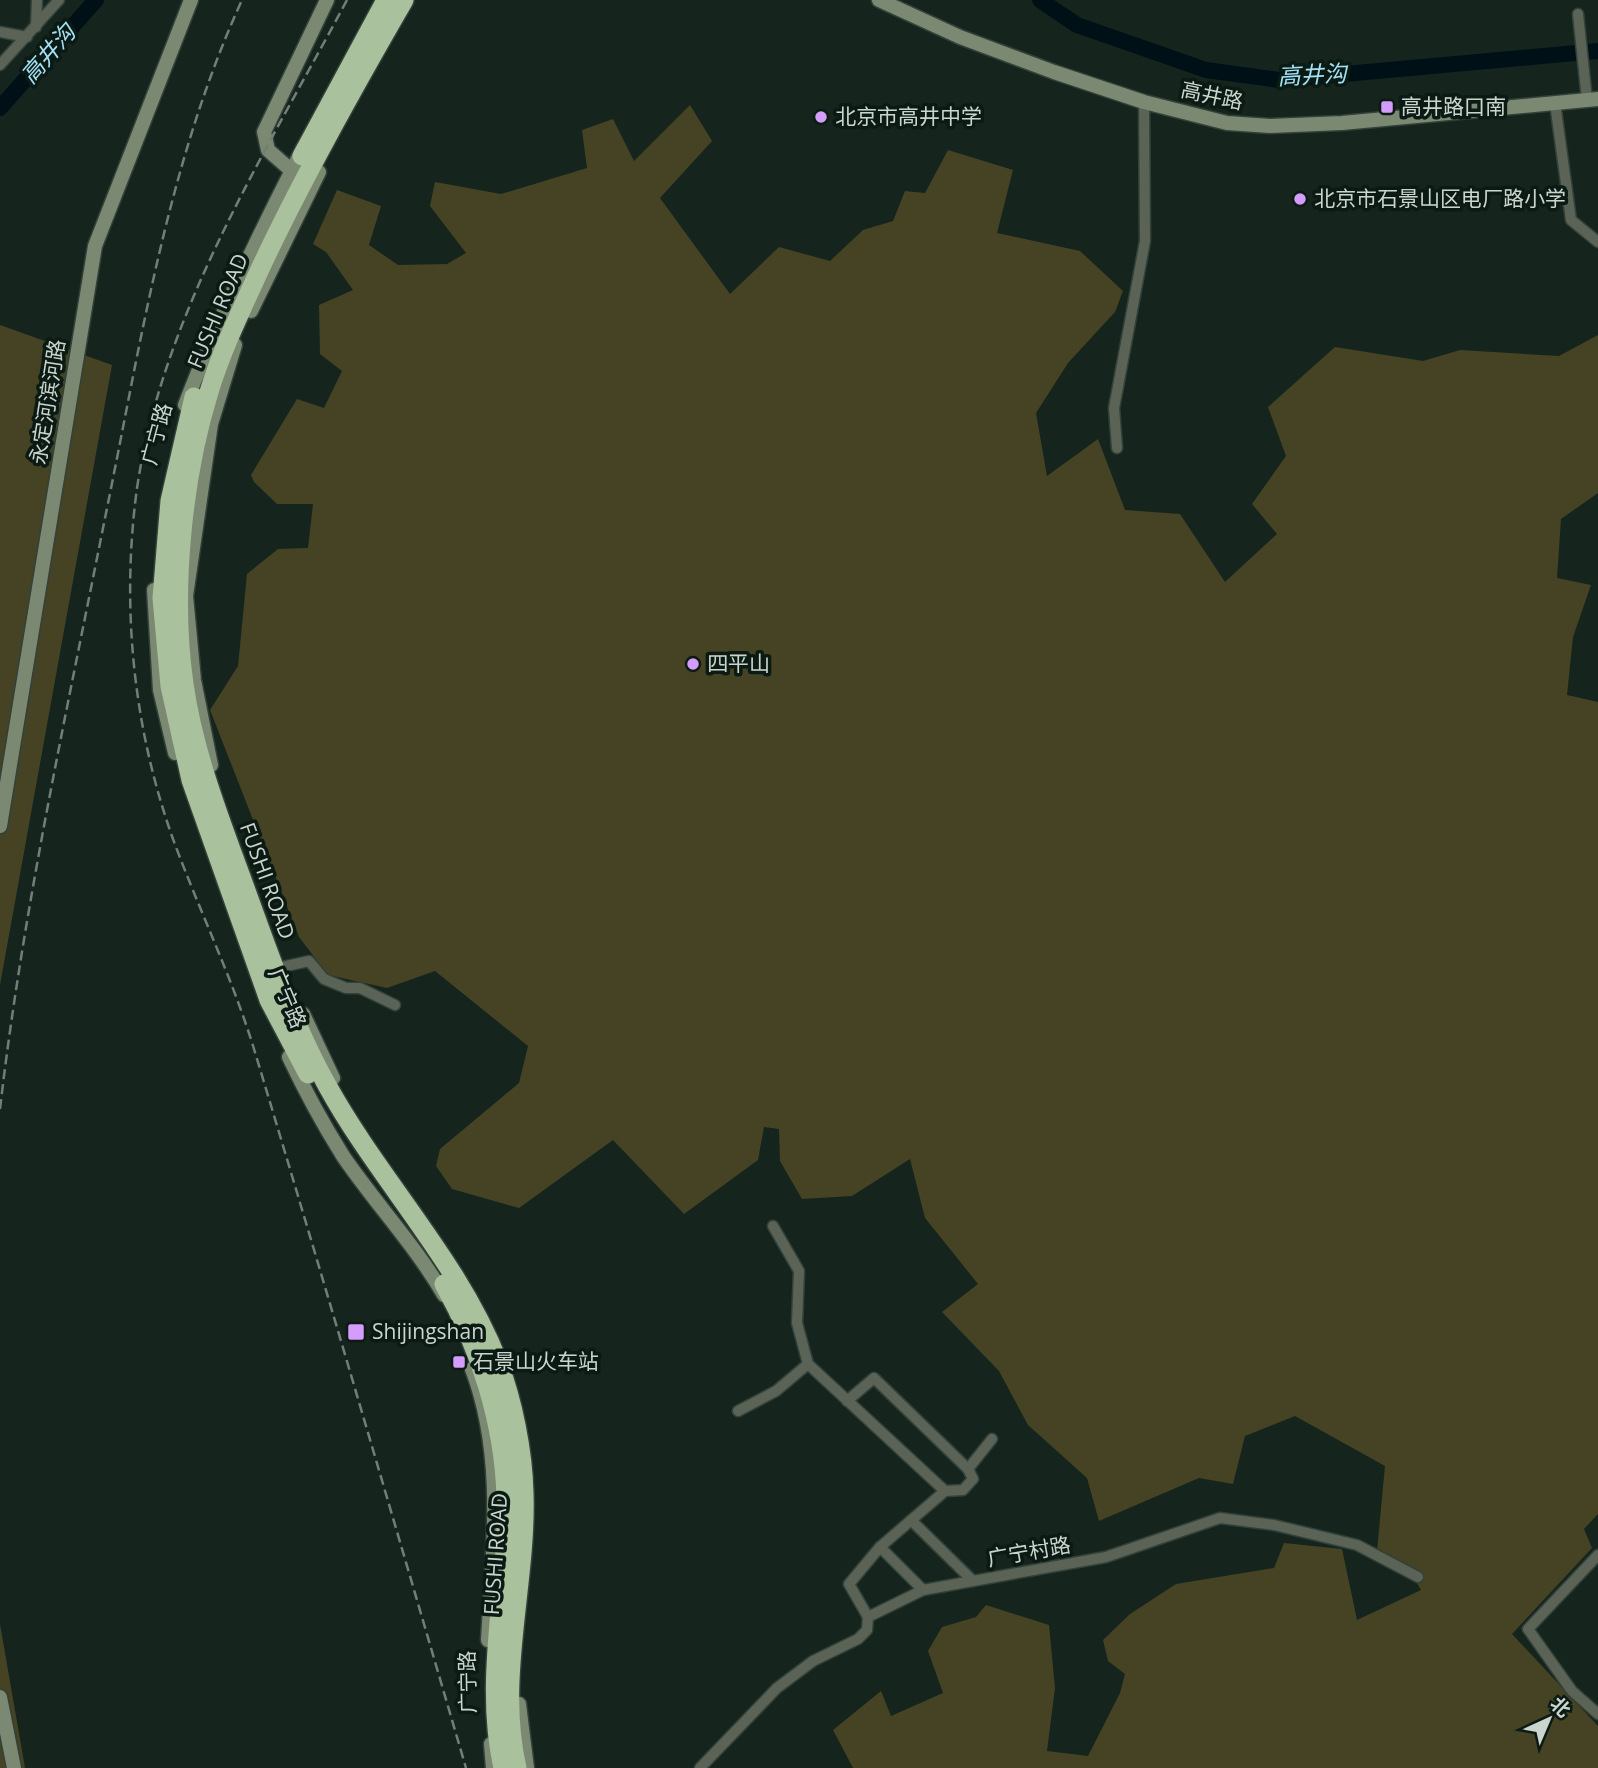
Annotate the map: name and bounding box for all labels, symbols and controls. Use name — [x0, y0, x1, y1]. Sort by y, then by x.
water label: 高井沟 — [13, 15, 84, 90]
water label: 高井沟 — [1277, 56, 1350, 92]
street label: 高井路 — [1178, 75, 1246, 115]
place label: 高井路口南 — [1401, 92, 1506, 120]
marker: 高井路口南 — [1379, 99, 1395, 115]
place label: 北京市高井中学 — [835, 102, 982, 130]
marker: 北京市高井中学 — [813, 109, 829, 125]
place label: 北京市石景山区电厂路小学 — [1314, 184, 1566, 212]
marker: 北京市石景山区电厂路小学 — [1292, 191, 1308, 207]
street label: FUSHI ROAD — [180, 249, 254, 372]
street label: 永定河滨河路 — [23, 337, 71, 466]
street label: 广宁路 — [134, 400, 178, 468]
place label: 四平山 — [707, 649, 770, 677]
marker: 四平山 — [685, 656, 701, 672]
street label: FUSHI ROAD — [234, 818, 302, 943]
street label: 广宁路 — [263, 963, 313, 1032]
place label: Shijingshan — [372, 1317, 484, 1345]
marker: Shijingshan — [346, 1322, 366, 1342]
place label: 石景山火车站 — [473, 1347, 599, 1375]
marker: 石景山火车站 — [451, 1354, 467, 1370]
street label: FUSHI ROAD — [477, 1492, 513, 1616]
street label: 广宁村路 — [985, 1530, 1073, 1572]
street label: 广宁路 — [452, 1650, 482, 1714]
north arrow — [1514, 1684, 1584, 1754]
text: 北 — [1545, 1691, 1577, 1723]

